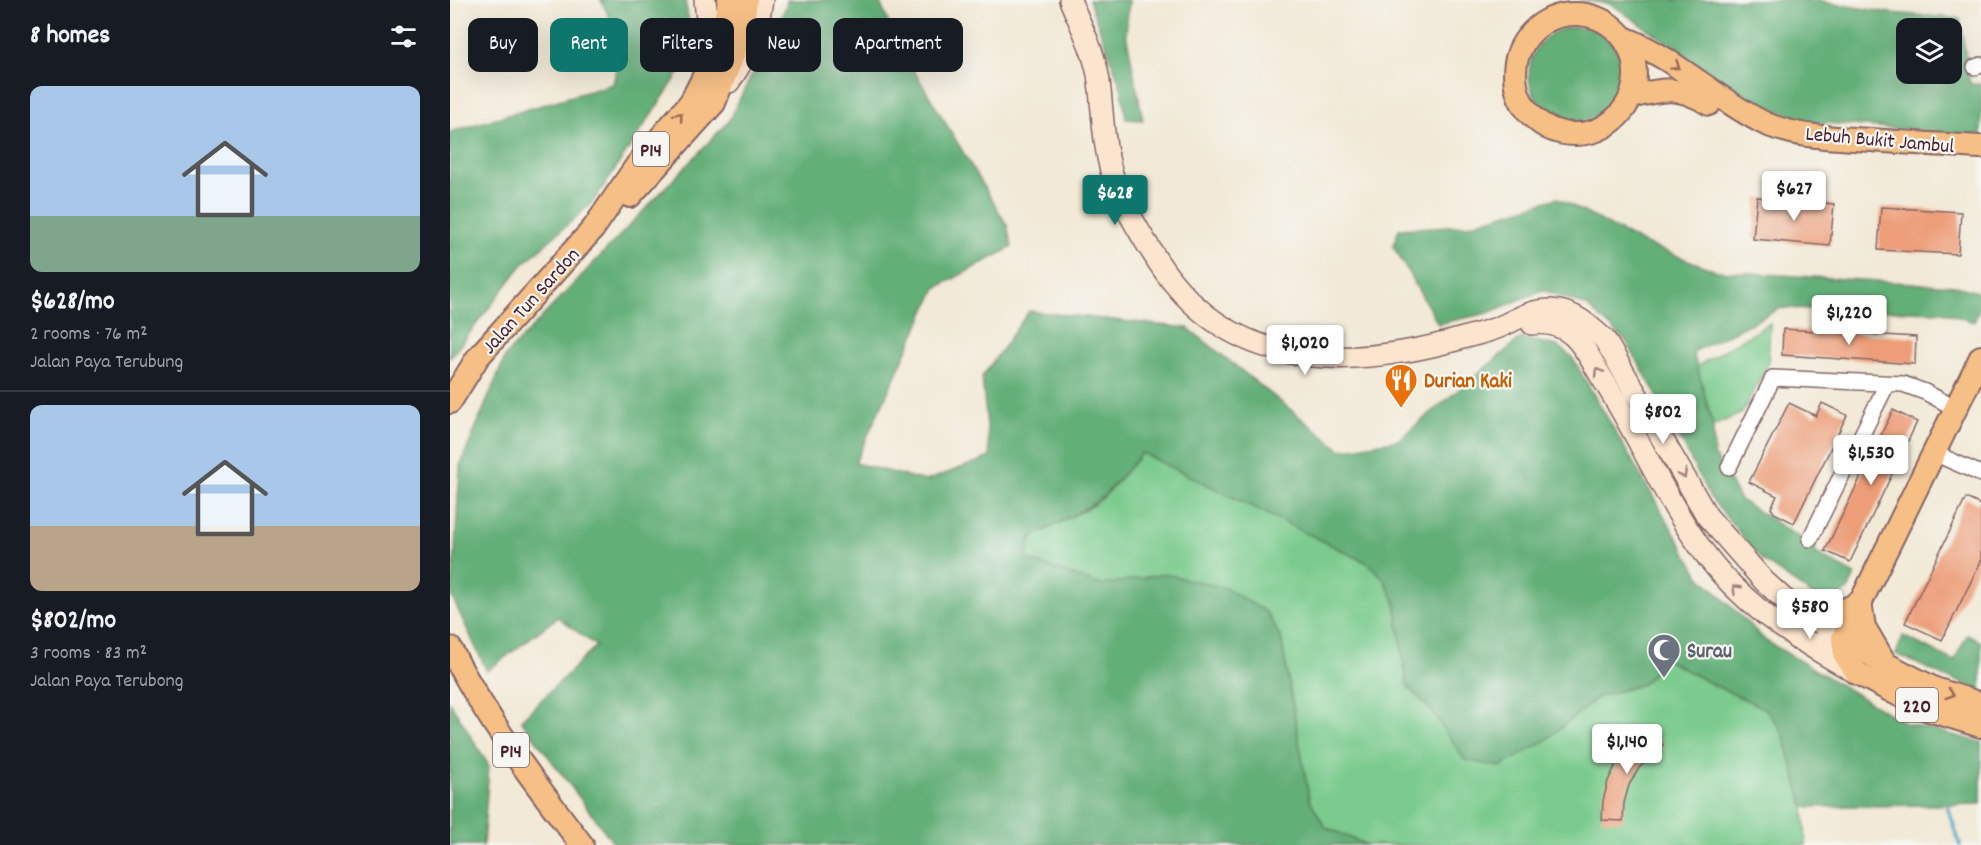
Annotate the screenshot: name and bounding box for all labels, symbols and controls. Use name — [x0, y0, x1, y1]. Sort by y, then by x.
text: 8 homes — [30, 18, 110, 55]
chip: Buy — [468, 18, 538, 72]
chip: Rent — [550, 18, 628, 72]
chip: Filters — [640, 18, 734, 72]
chip: New — [746, 18, 821, 72]
chip: Apartment — [833, 18, 963, 72]
map controls — [1896, 18, 1962, 84]
button: layers — [1896, 18, 1962, 84]
icon: filters — [387, 20, 420, 53]
one-way arrow — [1669, 59, 1680, 70]
one-way arrow — [672, 112, 683, 123]
street label: Lebuh Bukit Jambul — [1804, 121, 1956, 163]
icon: home — [171, 125, 279, 233]
road number: P14 — [633, 132, 669, 166]
pin: $627 — [1758, 171, 1830, 222]
pin: $628 — [1079, 175, 1151, 226]
text: $627 — [1776, 176, 1812, 204]
text: $628 — [1097, 180, 1133, 208]
street label: Jalan Tun Sardon — [476, 242, 588, 362]
text: $628/mo — [30, 284, 115, 321]
pin: $1,220 — [1800, 295, 1898, 346]
text: $1,220 — [1826, 300, 1872, 328]
text: 2 rooms · 76 m² — [30, 321, 148, 349]
pin: $1,020 — [1256, 325, 1354, 376]
text: $1,020 — [1281, 330, 1329, 358]
text: Jalan Paya Terubung — [30, 349, 183, 377]
restaurant icon: Durian Kaki — [1383, 362, 1419, 409]
place label: Durian Kaki — [1424, 368, 1512, 398]
one-way arrow — [1593, 368, 1605, 378]
pin: $802 — [1627, 394, 1699, 445]
text: $802 — [1644, 399, 1682, 427]
pin: $1,530 — [1822, 435, 1920, 486]
text: $1,530 — [1847, 440, 1895, 468]
icon: home — [171, 444, 279, 552]
one-way arrow — [1676, 468, 1688, 478]
one-way arrow — [1732, 585, 1743, 596]
pin: $580 — [1774, 589, 1846, 640]
text: $580 — [1791, 594, 1829, 622]
text: $802/mo — [30, 603, 116, 640]
mosque icon: Surau — [1646, 632, 1682, 679]
place label: Surau — [1687, 638, 1732, 668]
text: 3 rooms · 83 m² — [30, 640, 147, 668]
text: Jalan Paya Terubong — [30, 668, 184, 696]
one-way arrow — [1944, 687, 1955, 699]
road number: 220 — [1896, 688, 1938, 722]
pin: $1,140 — [1578, 724, 1676, 775]
text: $1,140 — [1606, 729, 1648, 757]
road number: P14 — [493, 733, 529, 767]

